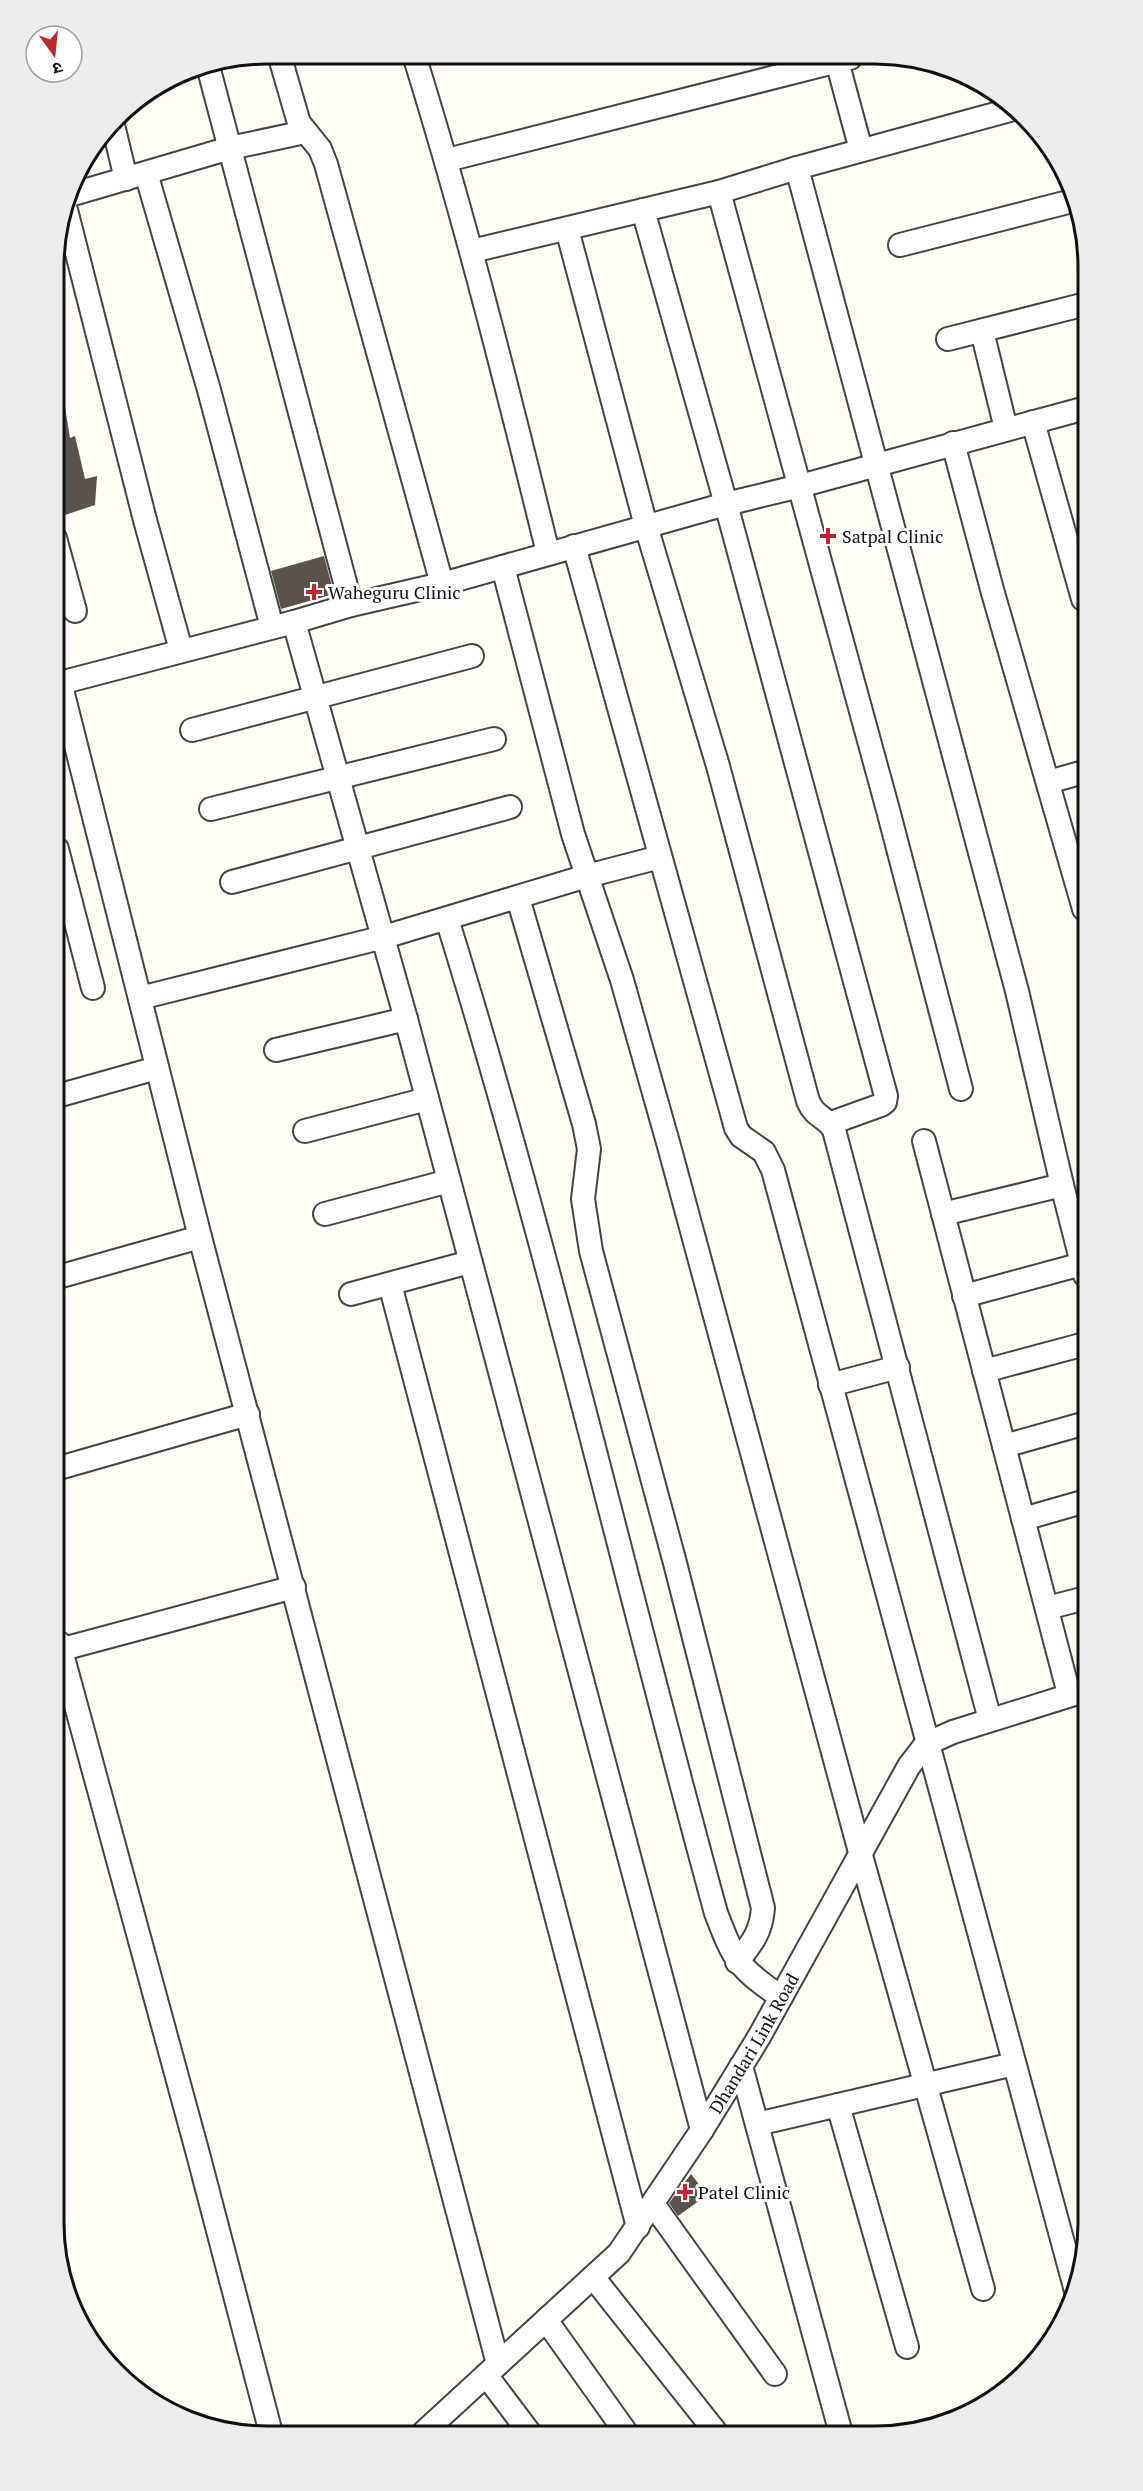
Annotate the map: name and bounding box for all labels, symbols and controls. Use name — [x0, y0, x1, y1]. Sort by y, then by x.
north arrow — [24, 24, 84, 84]
text: उ — [50, 57, 65, 80]
place label: Satpal Clinic — [842, 524, 943, 548]
marker: Satpal Clinic — [819, 527, 837, 545]
place label: Waheguru Clinic — [328, 580, 461, 604]
marker: Waheguru Clinic — [305, 583, 323, 601]
street label: Dhandari Link Road — [703, 1969, 804, 2118]
place label: Patel Clinic — [698, 2180, 790, 2204]
marker: Patel Clinic — [676, 2183, 694, 2201]

